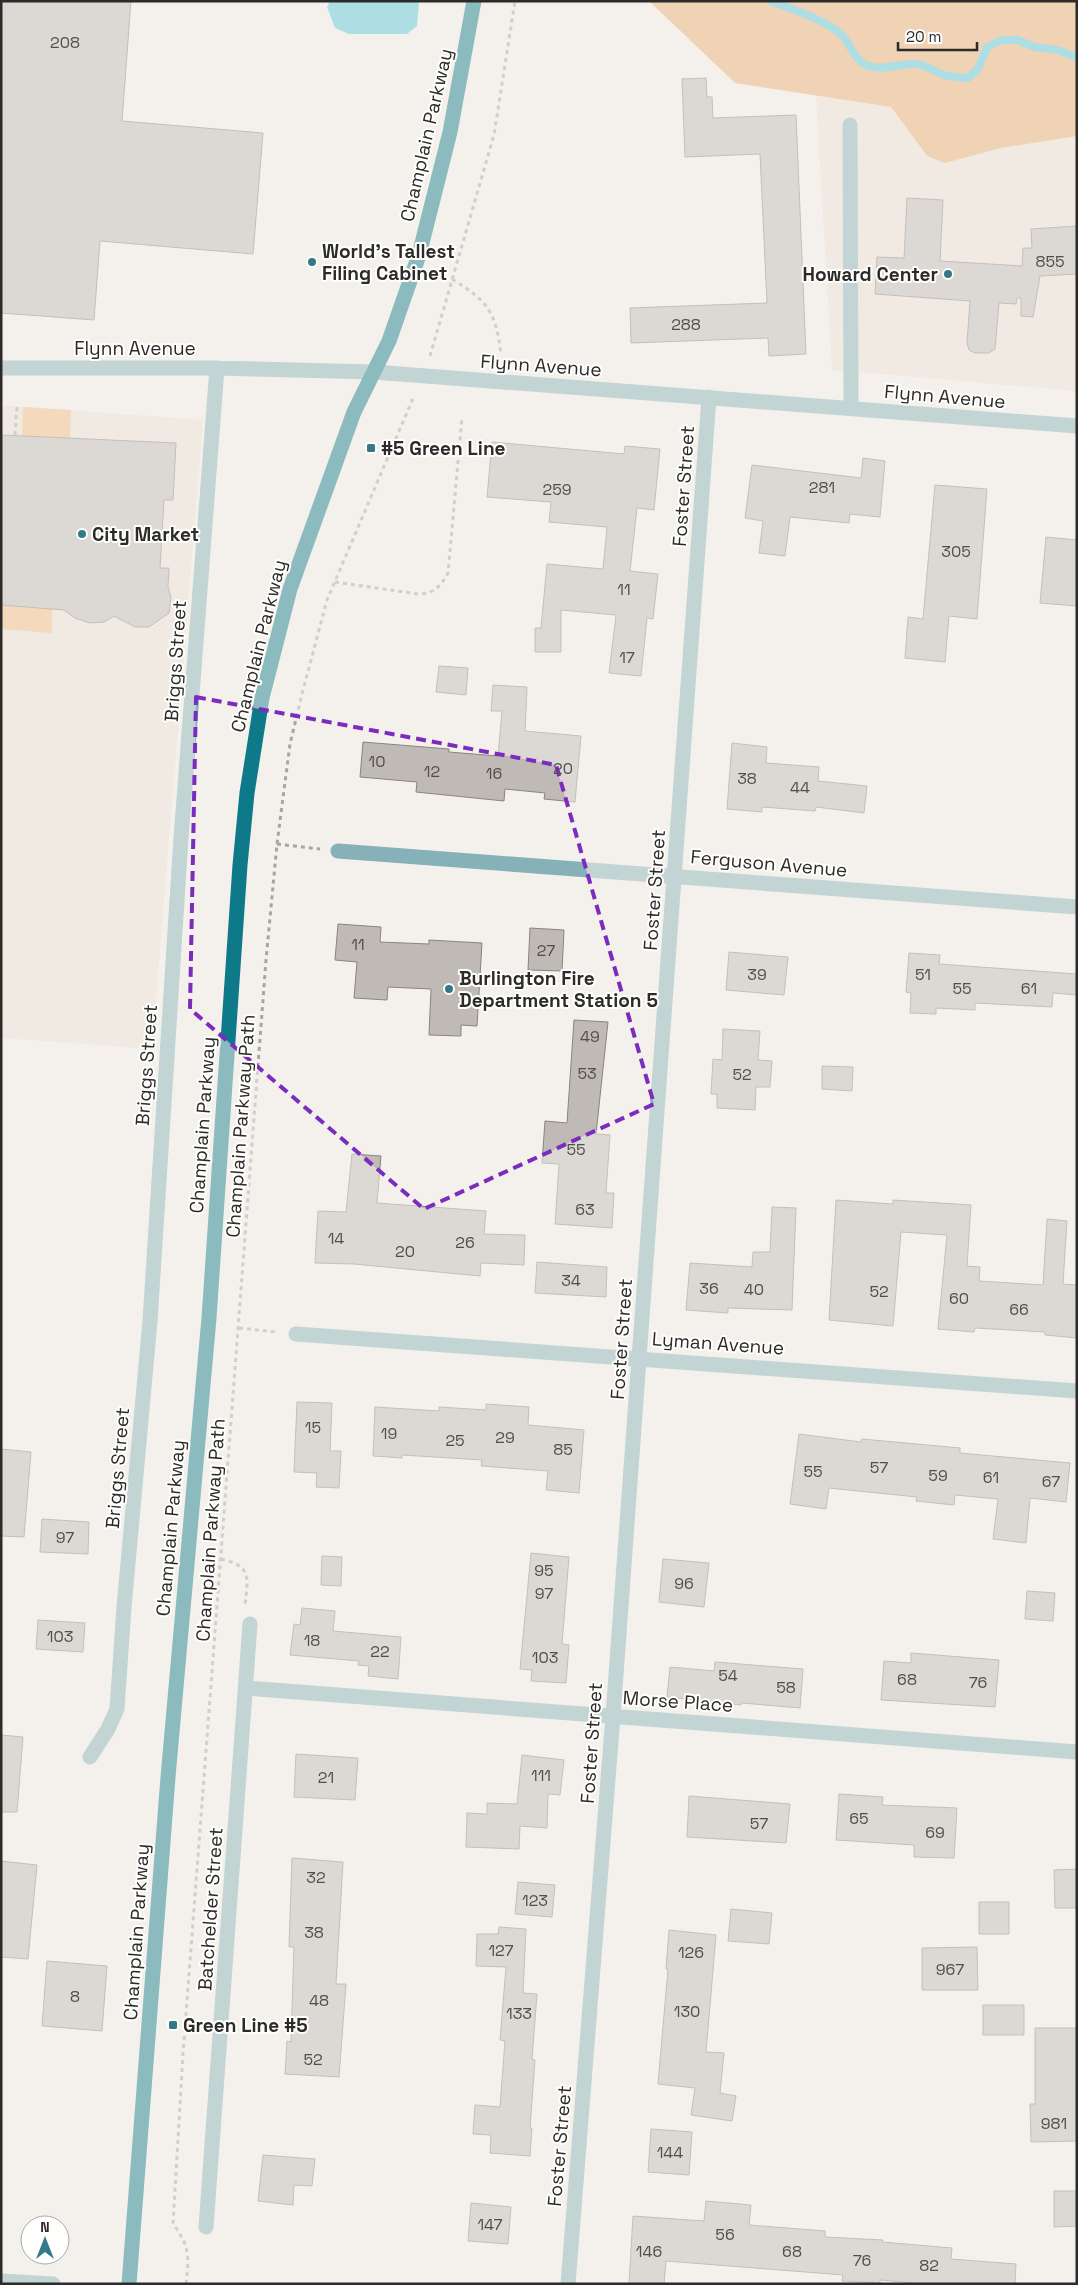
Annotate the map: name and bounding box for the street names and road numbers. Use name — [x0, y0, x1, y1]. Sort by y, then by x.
street label: Champlain Parkway — [394, 46, 459, 224]
street label: Flynn Avenue — [74, 336, 196, 361]
street label: Flynn Avenue — [479, 349, 602, 382]
street label: Flynn Avenue — [883, 379, 1007, 414]
street label: Foster Street — [667, 425, 700, 547]
street label: Champlain Parkway — [225, 557, 292, 735]
street label: Briggs Street — [159, 599, 192, 723]
street label: Foster Street — [638, 829, 671, 951]
street label: Ferguson Avenue — [690, 844, 848, 883]
street label: Briggs Street — [130, 1003, 163, 1127]
street label: Champlain Parkway Path — [220, 1014, 261, 1239]
street label: Champlain Parkway — [184, 1036, 221, 1214]
street label: Foster Street — [605, 1278, 638, 1400]
street label: Lyman Avenue — [651, 1326, 785, 1361]
street label: Briggs Street — [100, 1406, 135, 1530]
street label: Champlain Parkway Path — [190, 1418, 231, 1643]
street label: Champlain Parkway — [150, 1439, 191, 1617]
street label: Foster Street — [575, 1682, 608, 1804]
street label: Morse Place — [622, 1685, 734, 1718]
street label: Batchelder Street — [192, 1826, 229, 1992]
street label: Champlain Parkway — [118, 1843, 155, 2021]
street label: Foster Street — [542, 2084, 577, 2208]

